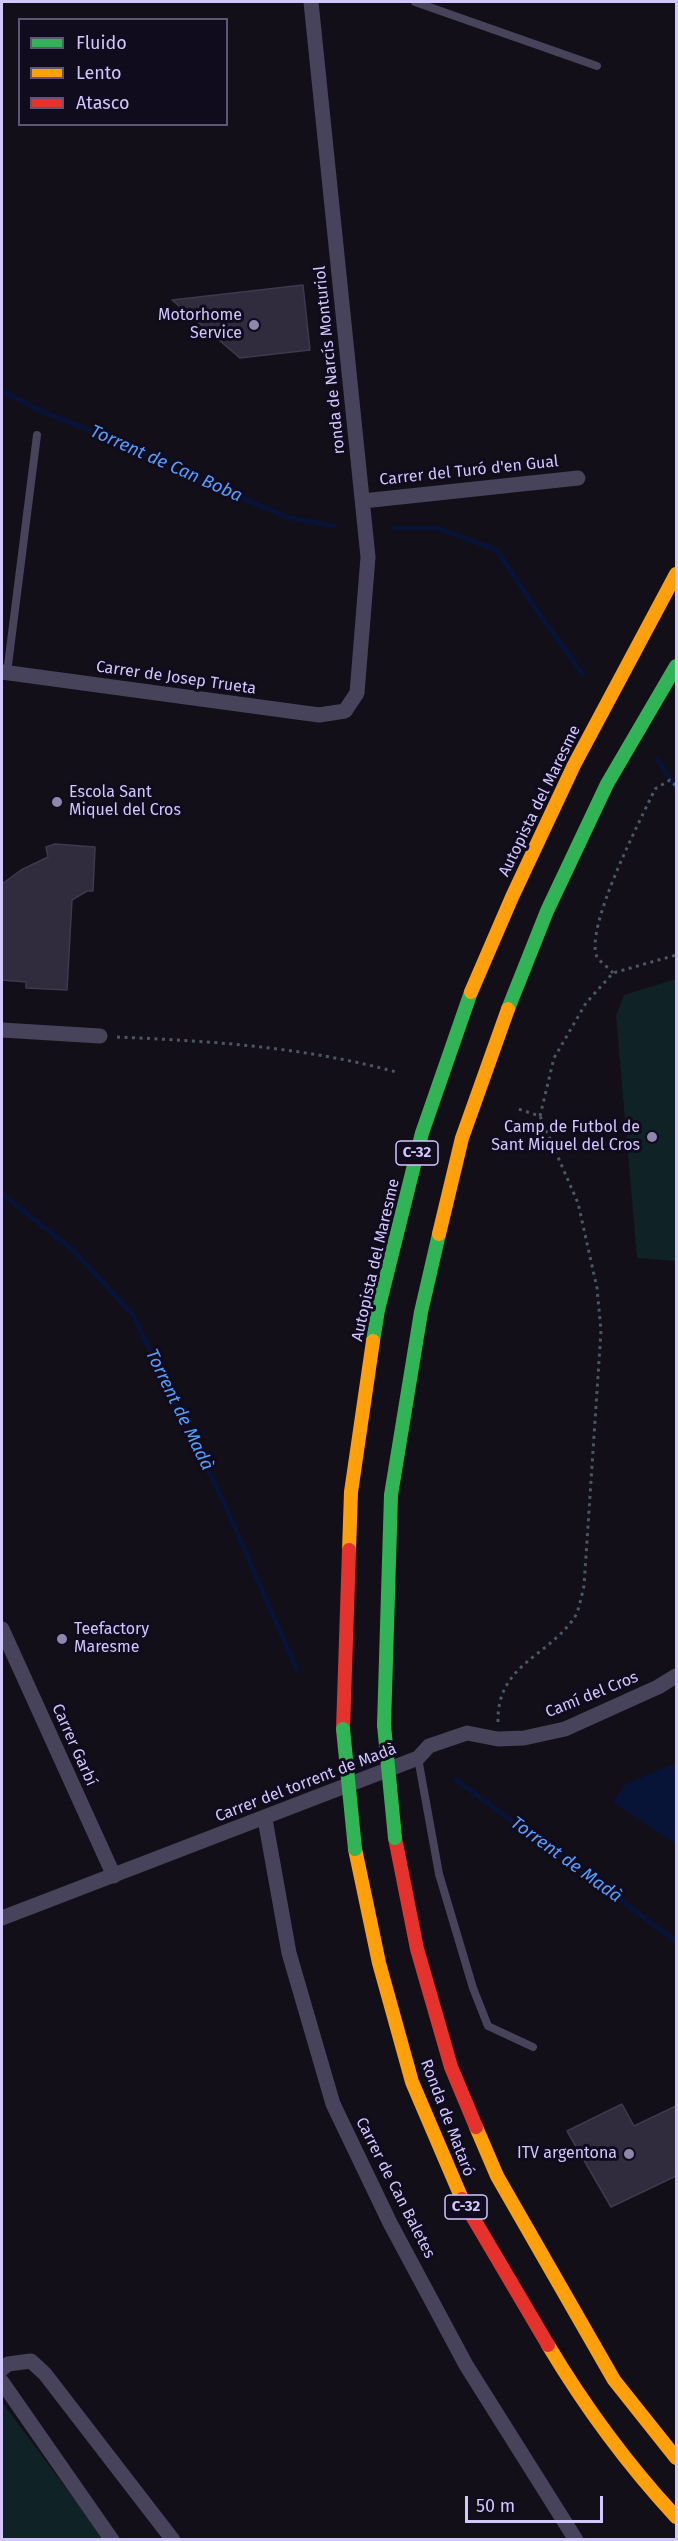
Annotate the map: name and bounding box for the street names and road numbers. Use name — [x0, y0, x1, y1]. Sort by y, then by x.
street label: ronda de Narcís Monturiol — [311, 265, 349, 455]
street label: Carrer del Turó d'en Gual — [379, 452, 559, 490]
street label: Carrer de Josep Trueta — [95, 657, 257, 699]
street label: Autopista del Maresme — [495, 722, 585, 880]
road number: C-32 — [396, 1141, 438, 1165]
street label: Autopista del Maresme — [348, 1177, 404, 1343]
street label: Camí del Cros — [543, 1668, 641, 1722]
street label: Carrer Garbí — [47, 1701, 101, 1789]
street label: Carrer del torrent de Madà — [213, 1740, 399, 1826]
street label: Ronda de Mataró — [416, 2057, 478, 2179]
street label: Carrer de Can Baletes — [351, 2114, 439, 2262]
road number: C-32 — [445, 2195, 487, 2219]

